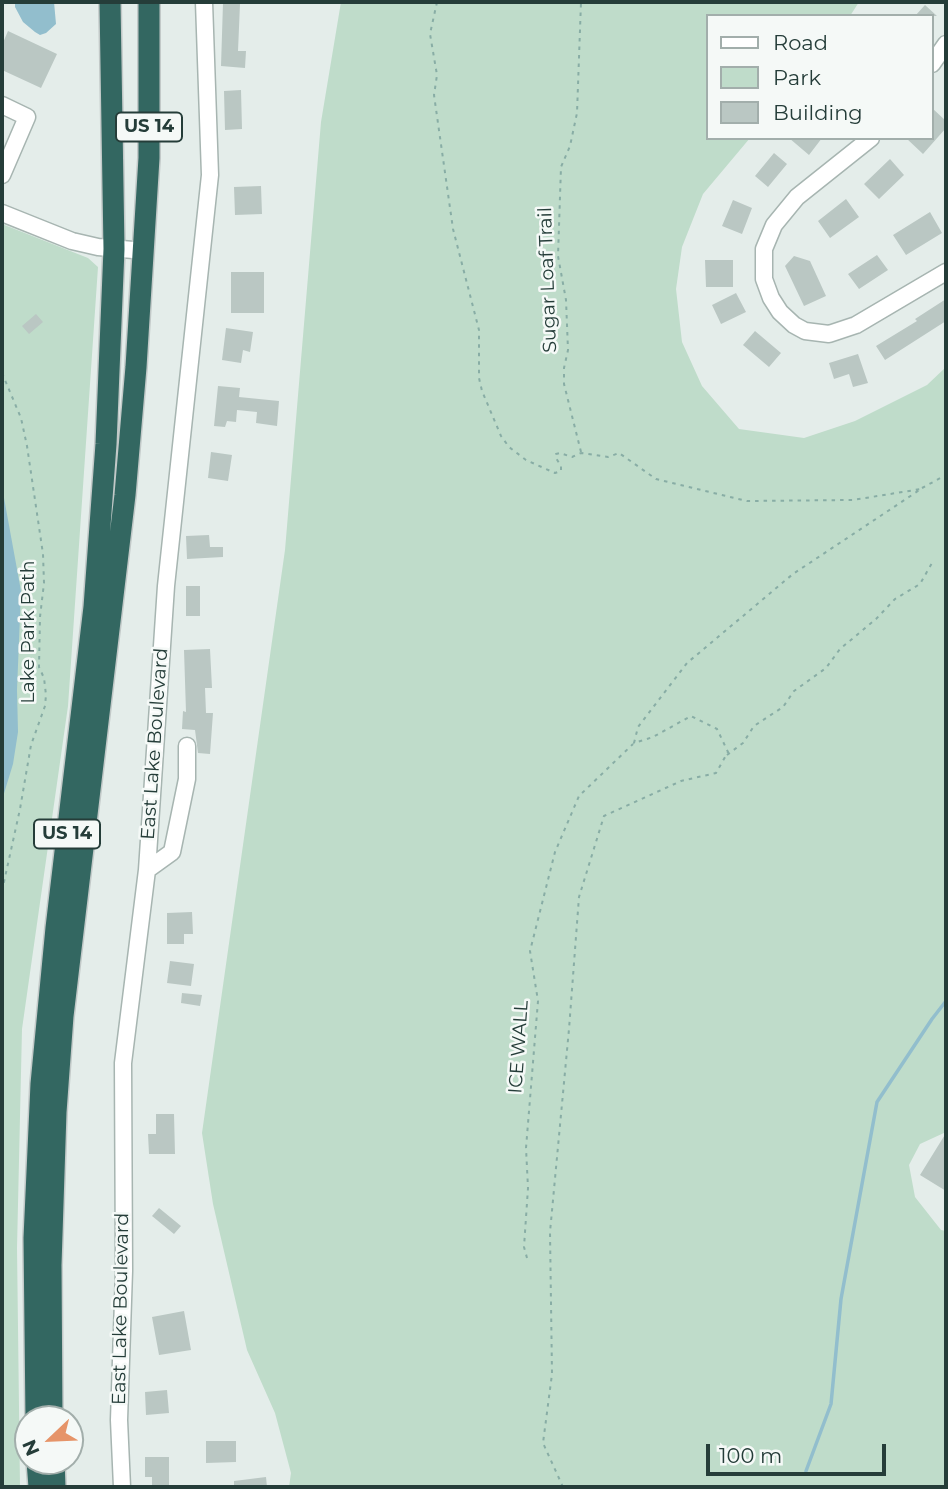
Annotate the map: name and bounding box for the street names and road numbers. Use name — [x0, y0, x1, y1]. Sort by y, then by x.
road number: US 14 — [116, 112, 182, 142]
street label: Sugar Loaf Trail — [534, 207, 562, 353]
street label: Lake Park Path — [17, 560, 39, 704]
street label: East Lake Boulevard — [137, 647, 173, 841]
road number: US 14 — [34, 820, 100, 848]
street label: ICE WALL — [504, 1000, 534, 1094]
street label: East Lake Boulevard — [108, 1213, 134, 1405]

